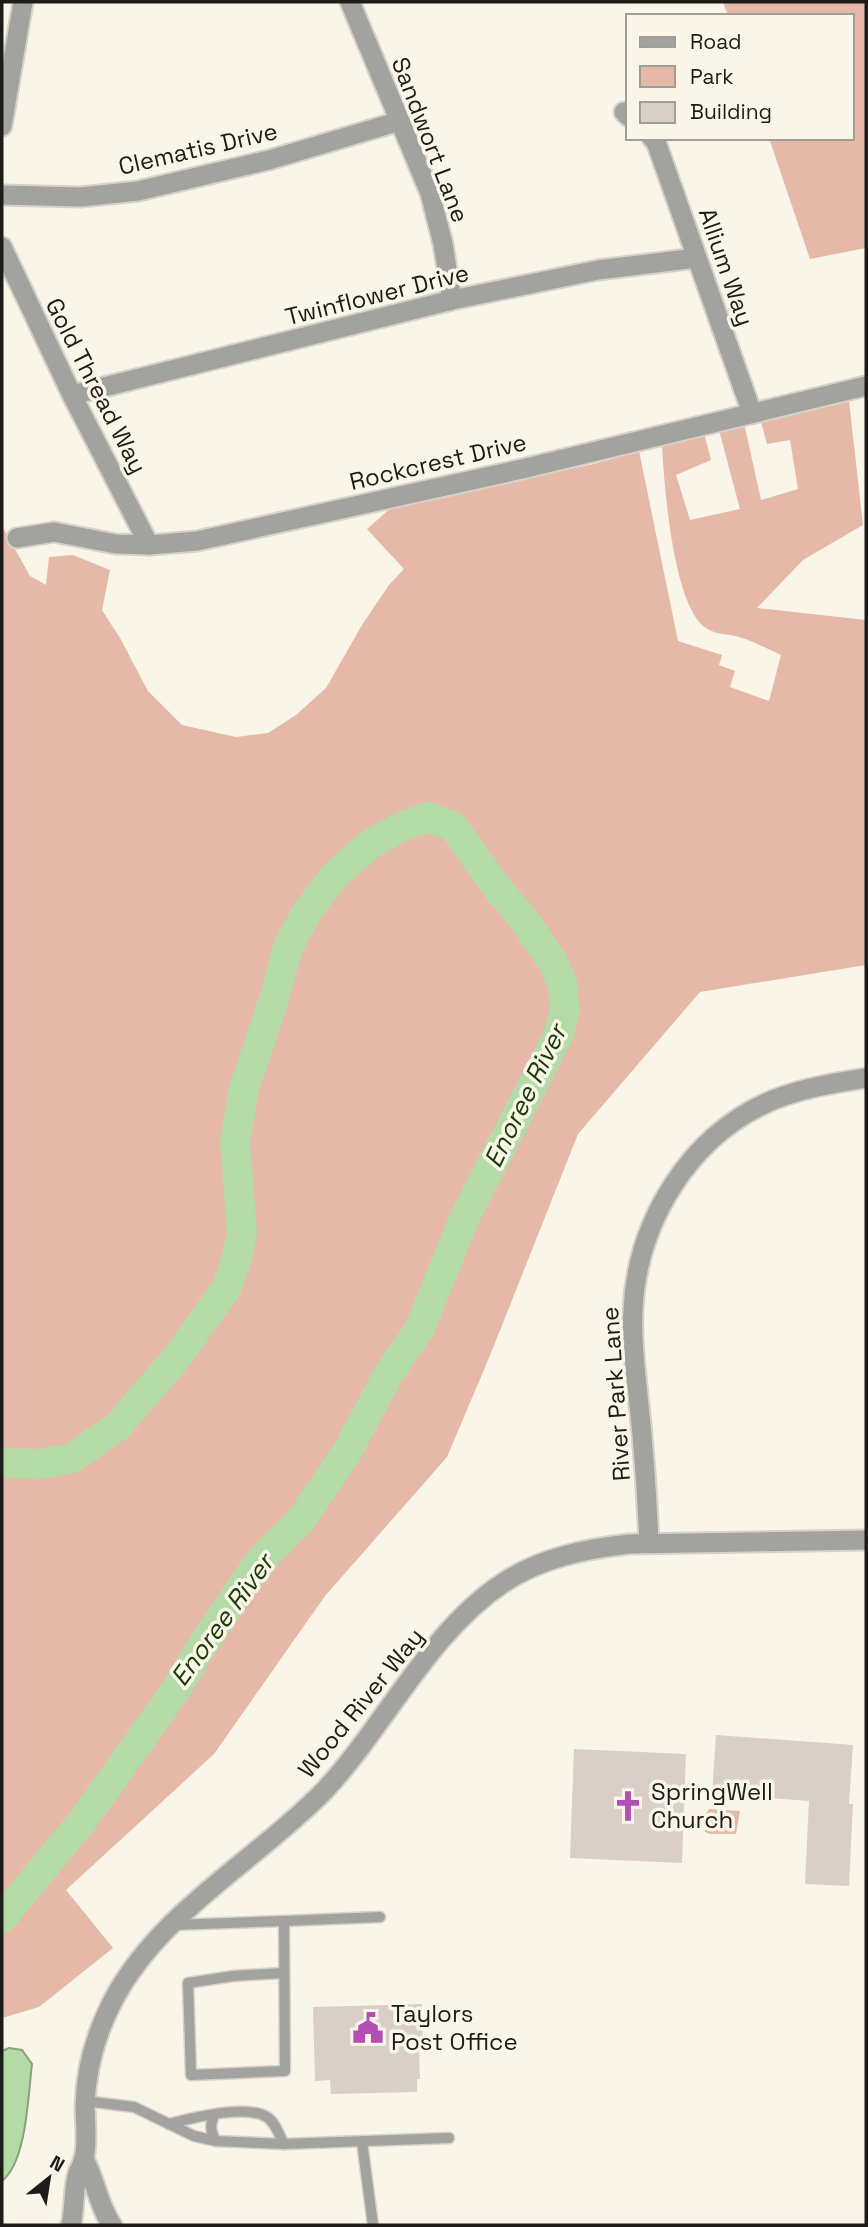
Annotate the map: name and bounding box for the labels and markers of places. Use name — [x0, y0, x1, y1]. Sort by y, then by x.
place label: SpringWell Church — [651, 1776, 773, 1835]
church icon: SpringWell Church — [611, 1789, 645, 1823]
place label: Taylors Post Office — [391, 1998, 518, 2057]
public building icon: Taylors Post Office — [351, 2011, 385, 2045]

